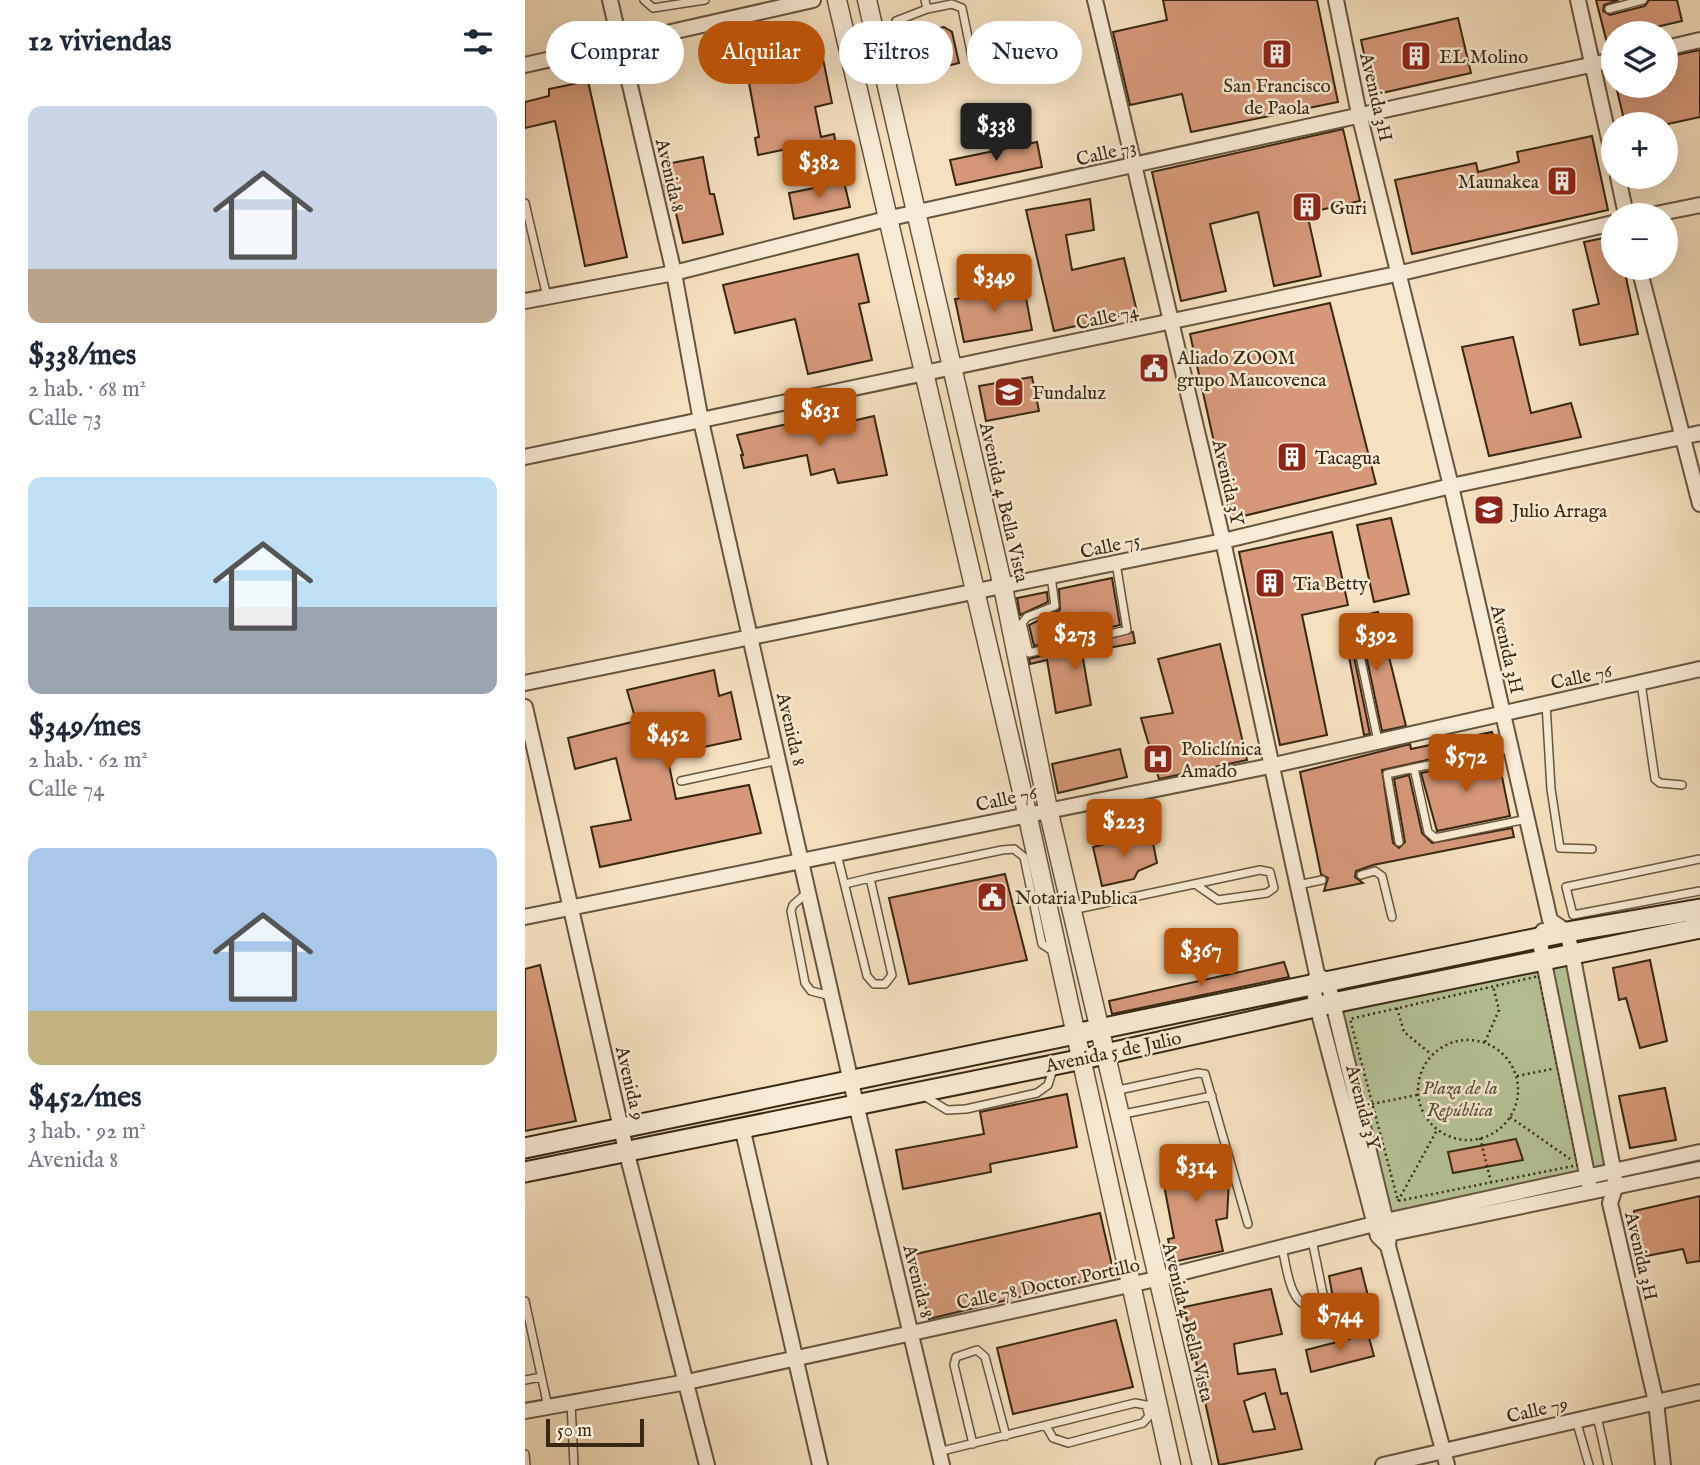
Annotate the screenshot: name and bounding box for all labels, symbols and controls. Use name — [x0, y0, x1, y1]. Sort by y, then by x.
chip: Comprar — [546, 21, 684, 84]
chip: Alquilar — [698, 21, 825, 84]
chip: Filtros — [839, 21, 953, 84]
chip: Nuevo — [967, 21, 1082, 84]
map controls — [1601, 21, 1678, 280]
button: layers — [1601, 21, 1678, 98]
text: 12 viviendas — [28, 23, 171, 61]
icon: filters — [459, 23, 497, 61]
building icon: San Francisco de Paola — [1260, 37, 1294, 71]
building icon: EL Molino — [1399, 39, 1433, 73]
place label: EL Molino — [1439, 46, 1528, 70]
street label: Avenida 3H — [1353, 50, 1397, 144]
place label: San Francisco de Paola — [1223, 75, 1331, 121]
pin: $338 — [955, 104, 1037, 163]
text: $338 — [977, 111, 1015, 140]
button: + — [1601, 112, 1678, 189]
street label: Avenida 8 — [649, 135, 689, 214]
street label: Calle 73 — [1074, 135, 1139, 172]
pin: $382 — [778, 140, 860, 200]
text: $382 — [798, 148, 840, 177]
icon: home — [200, 152, 326, 278]
building icon: Maunakea — [1545, 164, 1579, 198]
place label: Maunakea — [1458, 171, 1540, 195]
building icon: Guri — [1290, 190, 1324, 224]
place label: Guri — [1330, 197, 1367, 221]
button: − — [1601, 203, 1678, 280]
pin: $349 — [953, 254, 1035, 314]
text: $349 — [973, 262, 1015, 291]
street label: Calle 74 — [1074, 300, 1141, 336]
text: $338/mes — [28, 337, 136, 375]
place label: Aliado ZOOM grupo Maucovenca — [1176, 347, 1327, 393]
public building icon: Aliado ZOOM grupo Maucovenca — [1137, 351, 1171, 385]
text: 2 hab. · 68 m² — [28, 375, 146, 404]
school or university icon: Fundaluz — [992, 375, 1026, 409]
place label: Fundaluz — [1032, 382, 1106, 406]
pin: $631 — [779, 388, 861, 448]
text: $631 — [800, 396, 840, 425]
text: Calle 73 — [28, 404, 102, 433]
street label: Avenida 4 Bella Vista — [973, 419, 1033, 586]
street label: Avenida 3Y — [1205, 436, 1249, 529]
building icon: Tacagua — [1275, 440, 1309, 474]
place label: Tacagua — [1315, 447, 1381, 471]
school or university icon: Julio Arraga — [1472, 493, 1506, 527]
place label: Julio Arraga — [1510, 500, 1608, 524]
icon: home — [200, 523, 326, 649]
street label: Calle 75 — [1078, 529, 1143, 565]
building icon: Tia Betty — [1253, 566, 1287, 600]
place label: Tia Betty — [1293, 573, 1369, 597]
street label: Avenida 3H — [1484, 602, 1528, 696]
pin: $273 — [1034, 612, 1116, 672]
pin: $392 — [1335, 614, 1417, 673]
text: $273 — [1054, 620, 1096, 649]
text: $392 — [1355, 621, 1397, 650]
street label: Calle 76 — [1549, 660, 1615, 696]
street label: Avenida 8 — [770, 689, 810, 768]
text: $349/mes — [28, 708, 141, 746]
pin: $452 — [627, 712, 709, 772]
text: $452 — [647, 720, 689, 749]
pin: $572 — [1425, 734, 1507, 794]
place label: Policlínica Amado — [1180, 738, 1263, 784]
hospital icon: Policlínica Amado — [1141, 742, 1175, 776]
text: $572 — [1445, 742, 1487, 771]
text: 2 hab. · 62 m² — [28, 746, 148, 775]
text: Calle 74 — [28, 775, 104, 804]
street label: Calle 76 — [974, 782, 1040, 818]
pin: $223 — [1083, 800, 1165, 859]
text: $223 — [1103, 807, 1145, 836]
public building icon: Notaria Publica — [975, 880, 1009, 914]
place label: Notaria Publica — [1015, 887, 1139, 911]
icon: home — [200, 894, 326, 1020]
pin: $367 — [1160, 928, 1242, 988]
text: $367 — [1180, 936, 1222, 965]
street label: Avenida 5 de Julio — [1042, 1027, 1184, 1079]
street label: Avenida 9 — [609, 1043, 649, 1123]
street label: Avenida 3Y — [1339, 1061, 1385, 1154]
park label: Plaza de la República — [1422, 1077, 1498, 1123]
text: $452/mes — [28, 1079, 142, 1117]
text: 3 hab. · 92 m² — [28, 1117, 146, 1146]
pin: $314 — [1155, 1144, 1237, 1204]
text: Avenida 8 — [28, 1146, 118, 1175]
text: $314 — [1175, 1152, 1217, 1181]
street label: Avenida 3H — [1618, 1209, 1662, 1303]
street label: Avenida 4 Bella Vista — [1155, 1239, 1219, 1405]
street label: Avenida 8 — [896, 1241, 938, 1321]
street label: Calle 78 Doctor Portillo — [955, 1254, 1142, 1316]
pin: $744 — [1299, 1294, 1381, 1353]
text: $744 — [1317, 1301, 1363, 1330]
street label: Calle 79 — [1504, 1392, 1570, 1430]
scale bar — [546, 1416, 644, 1448]
text: 50 m — [557, 1419, 592, 1443]

